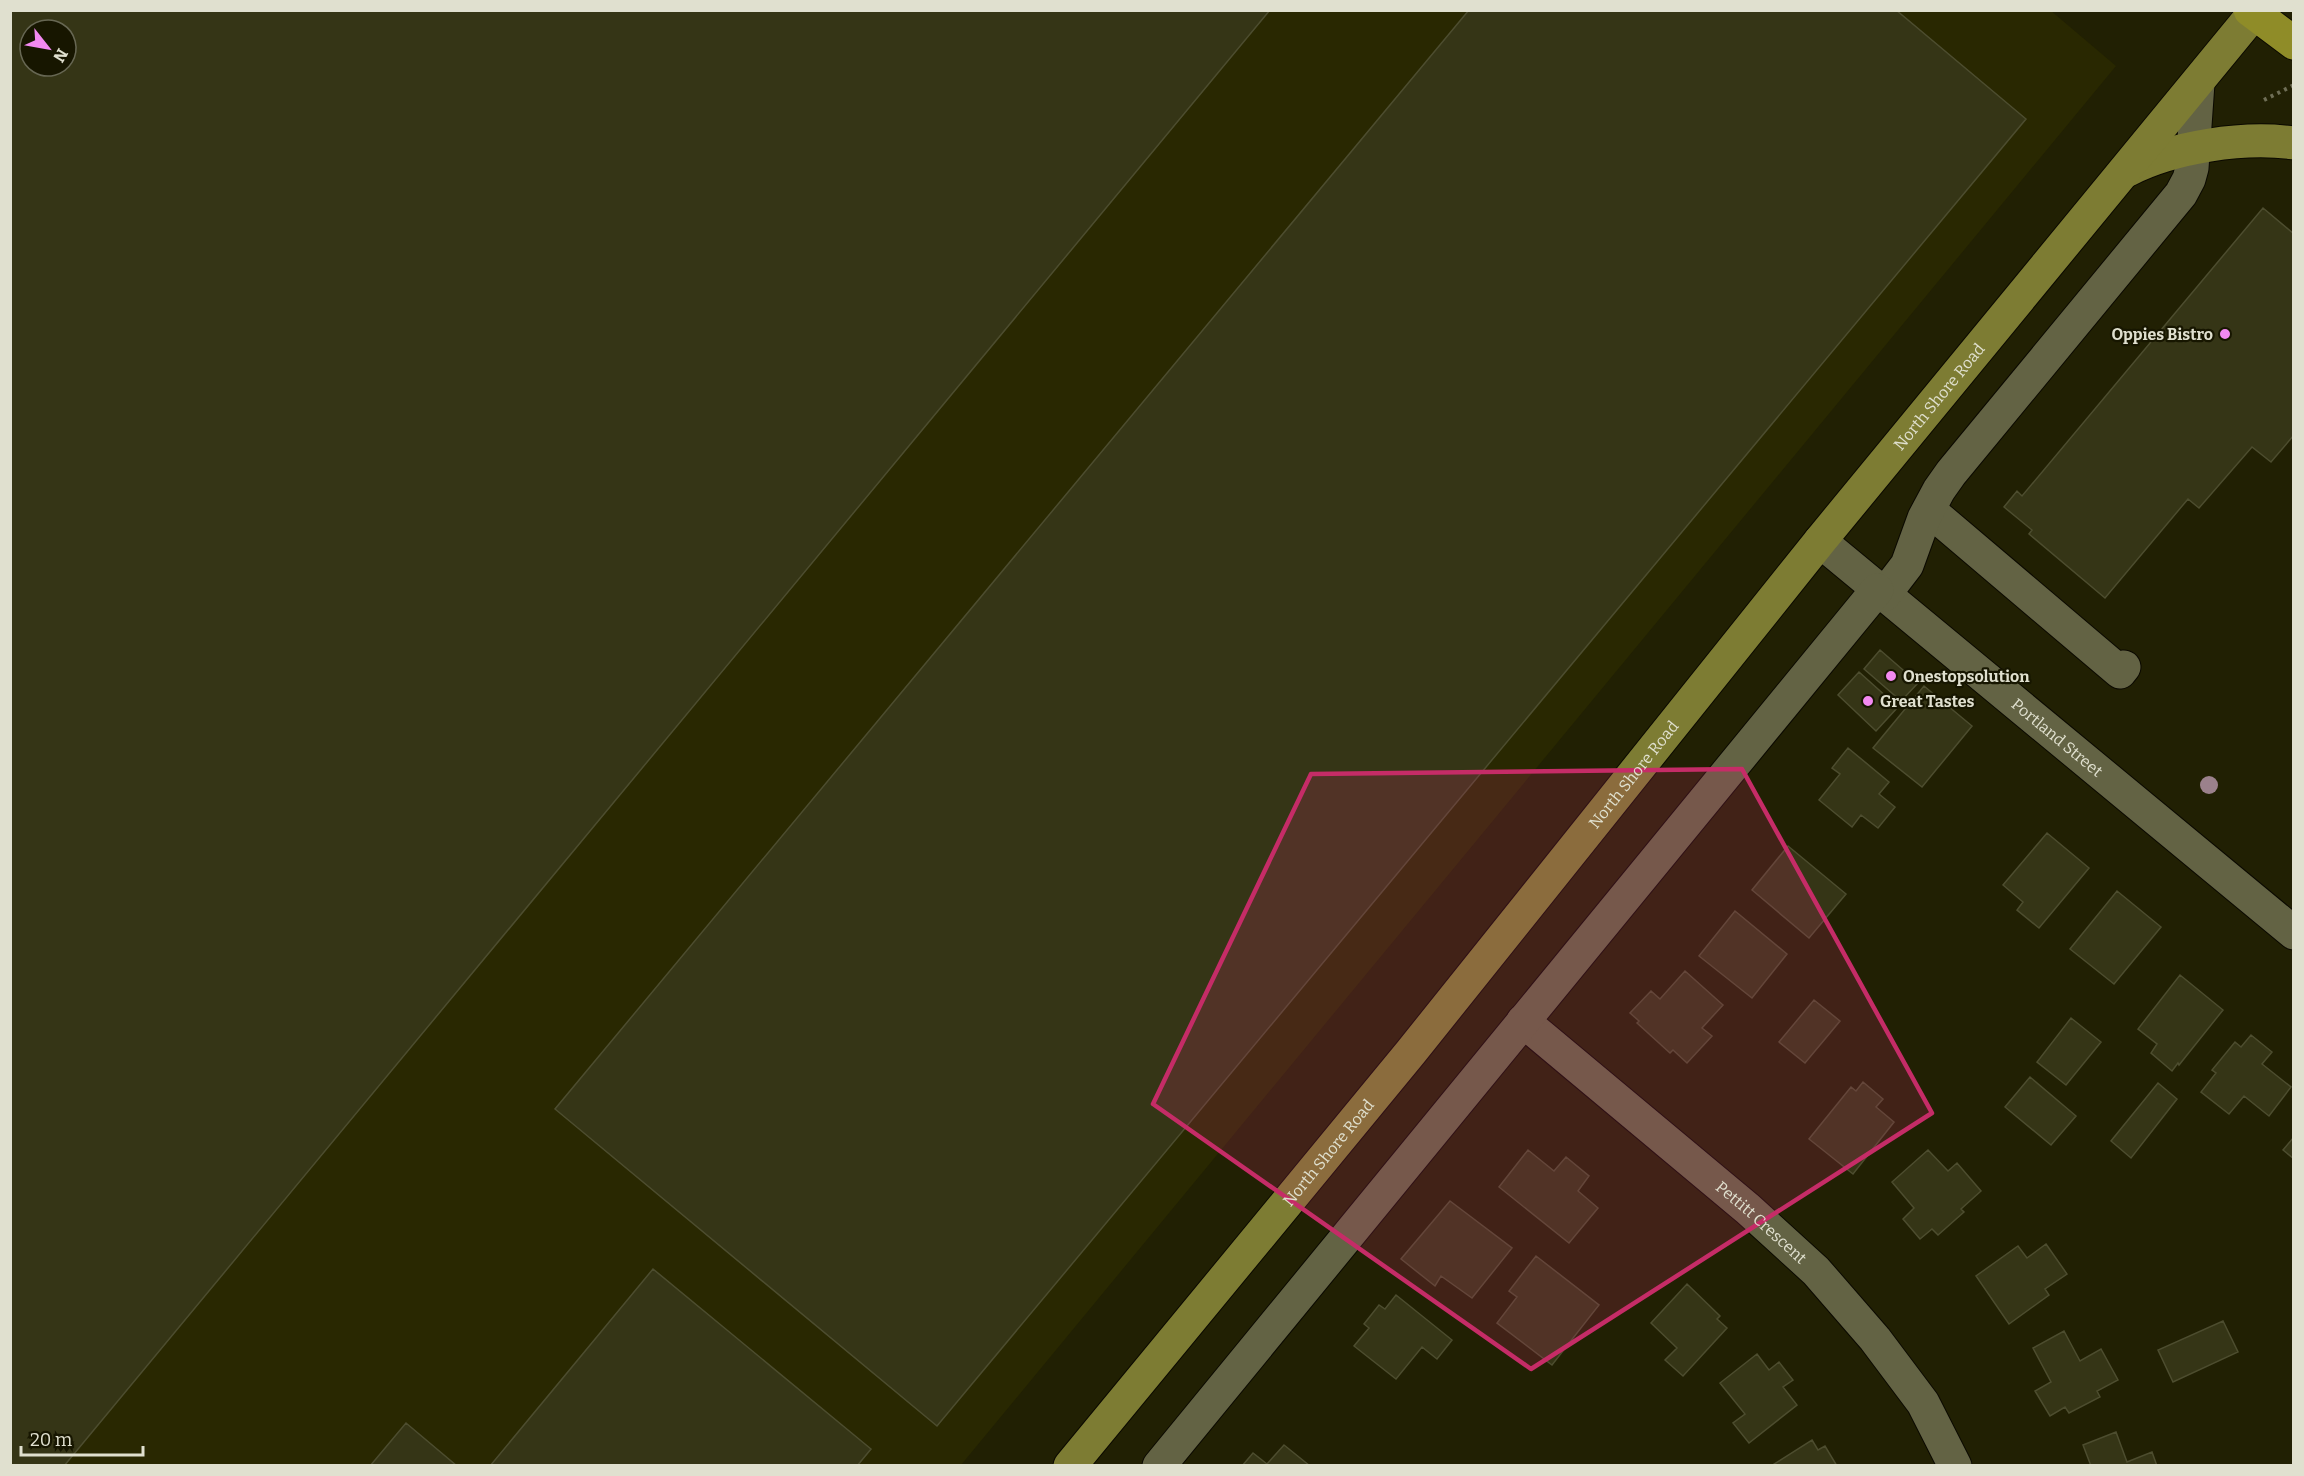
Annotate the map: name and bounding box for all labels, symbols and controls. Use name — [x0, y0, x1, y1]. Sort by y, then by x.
north arrow — [18, 18, 78, 78]
text: N — [49, 45, 72, 66]
place label: Oppies Bistro — [2112, 325, 2213, 344]
marker: Oppies Bistro — [2218, 327, 2232, 341]
street label: North Shore Road — [1889, 339, 1989, 454]
place label: Onestopsolution — [1903, 667, 2030, 686]
marker: Onestopsolution — [1884, 669, 1898, 683]
place label: Great Tastes — [1880, 692, 1975, 711]
marker: Great Tastes — [1861, 694, 1875, 708]
street label: Portland Street — [2008, 694, 2107, 781]
street label: North Shore Road — [1584, 716, 1682, 832]
street label: North Shore Road — [1279, 1095, 1378, 1210]
street label: Pettitt Crescent — [1712, 1177, 1811, 1268]
scale bar — [21, 1419, 142, 1457]
text: 20 m — [30, 1429, 72, 1451]

